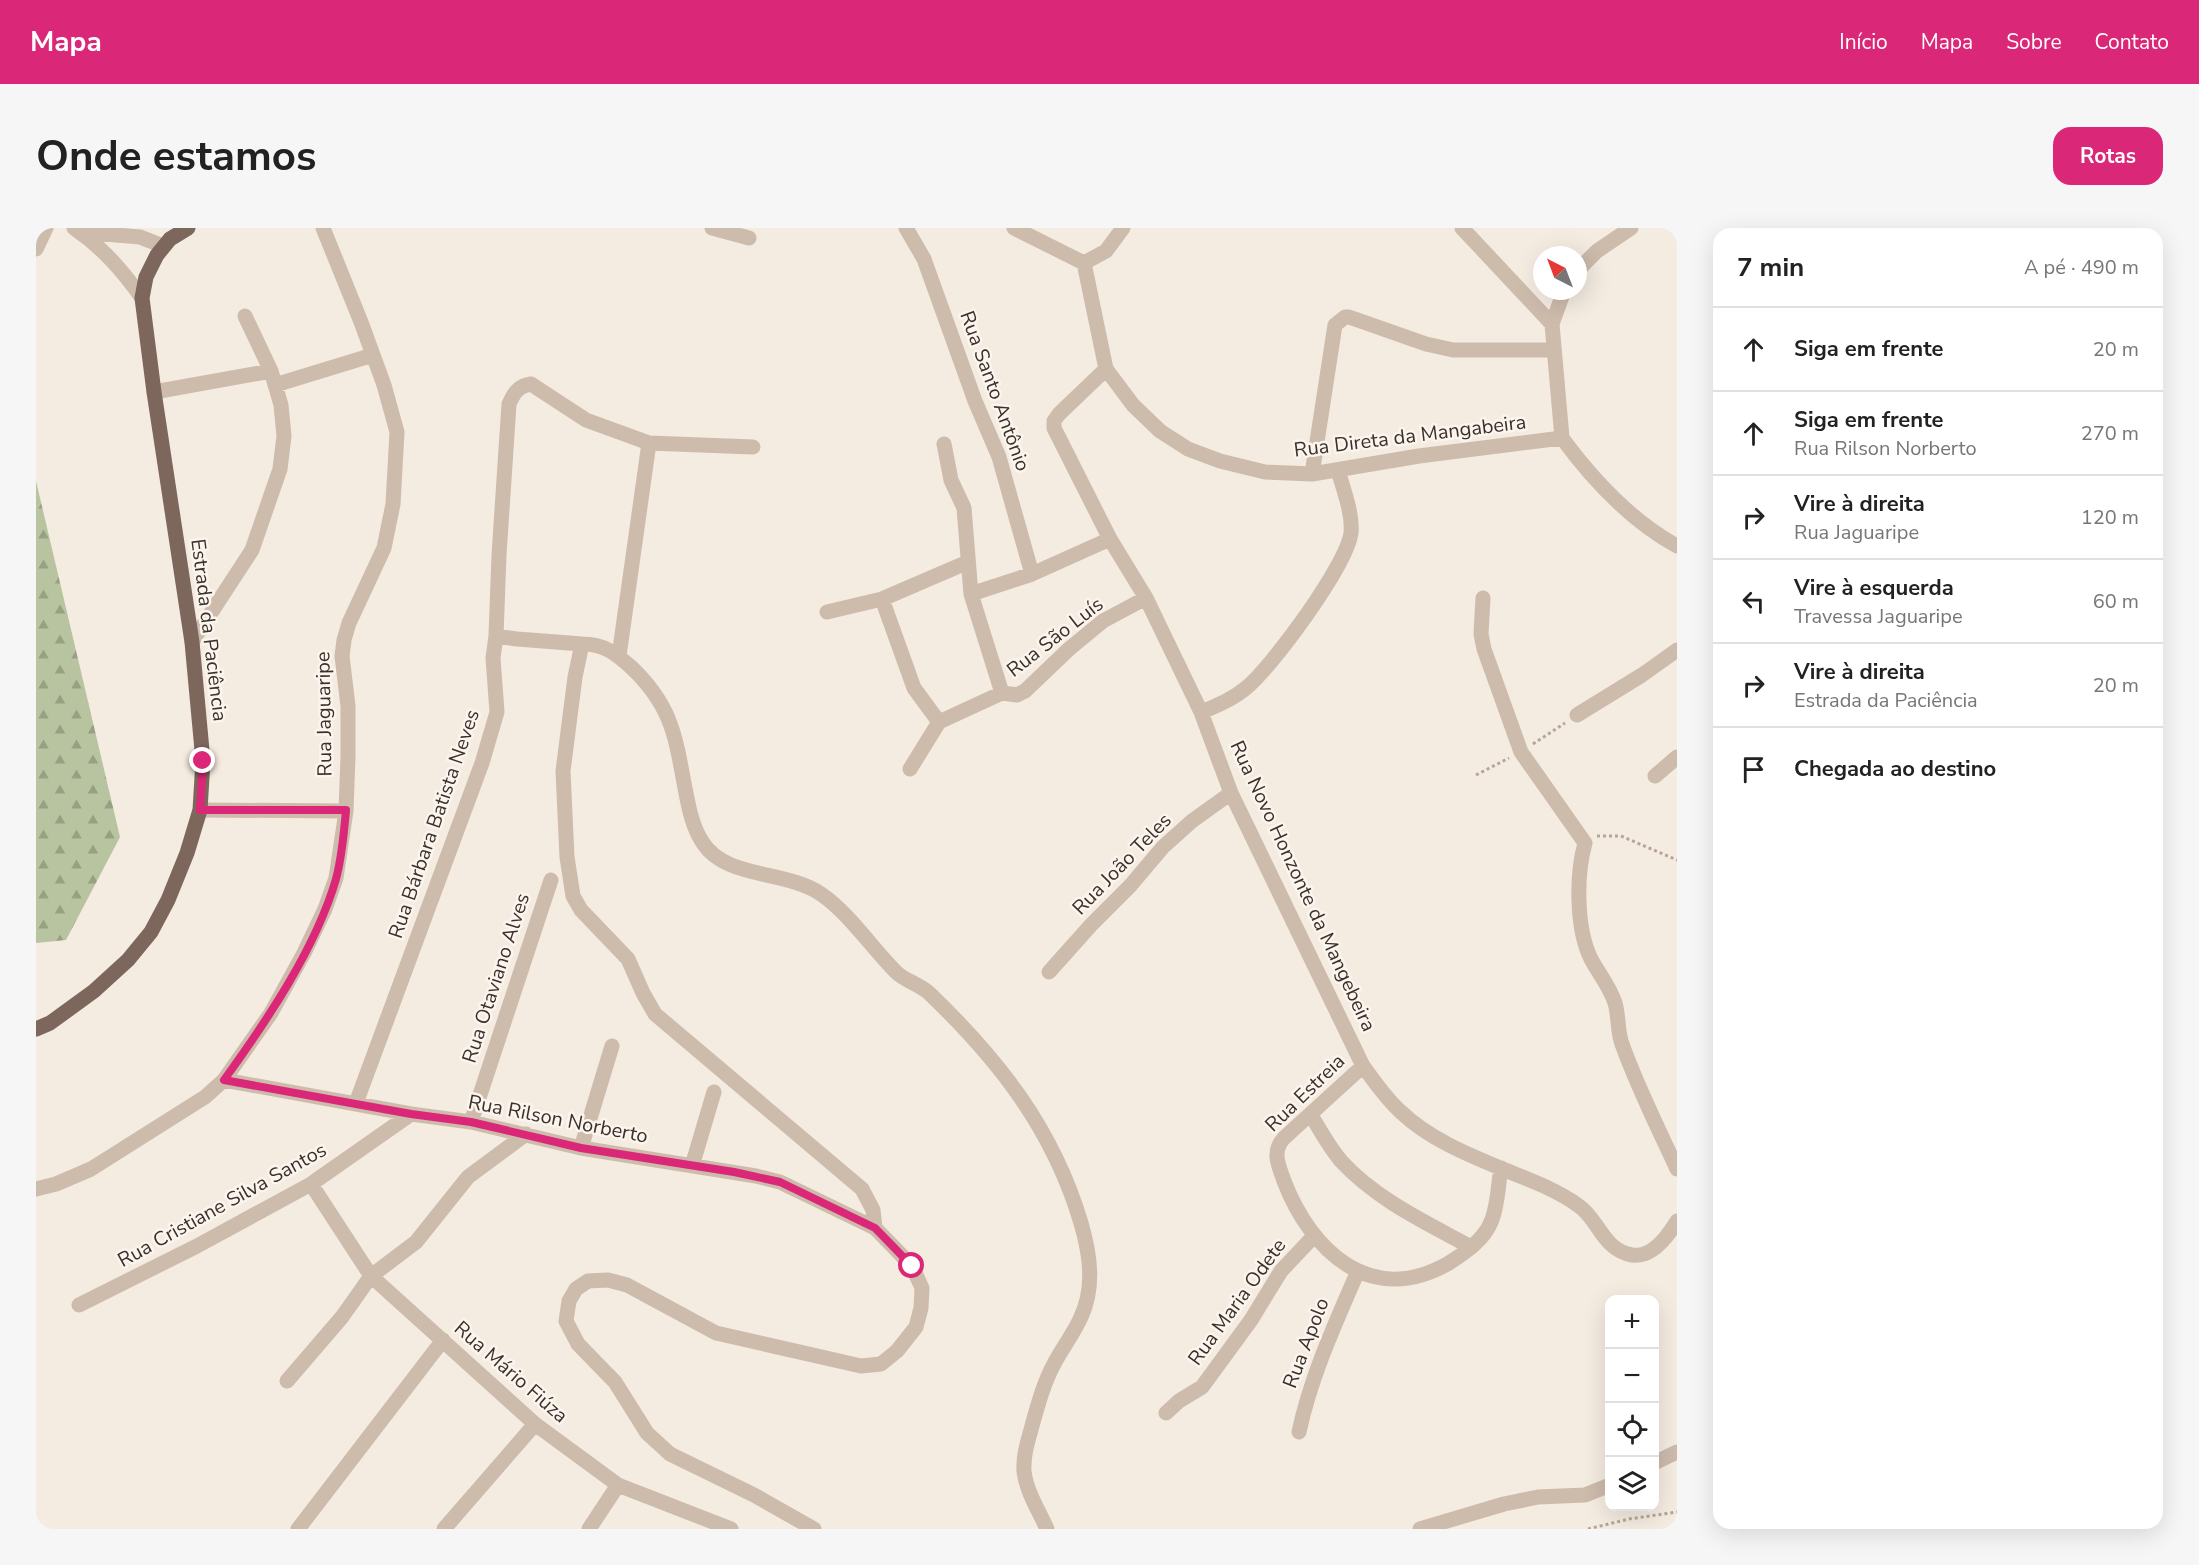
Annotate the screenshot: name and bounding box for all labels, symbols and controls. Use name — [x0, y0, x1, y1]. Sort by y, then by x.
text: Mapa — [30, 23, 102, 61]
text: Início — [1839, 28, 1888, 56]
text: Mapa — [1921, 28, 1973, 56]
text: Sobre — [2006, 28, 2062, 56]
text: Contato — [2095, 28, 2169, 56]
button: Rotas — [2053, 127, 2163, 185]
text: Onde estamos — [36, 128, 317, 185]
north arrow — [1533, 246, 1587, 300]
text: 7 min — [1737, 250, 1804, 285]
text: A pé · 490 m — [2024, 254, 2139, 281]
street label: Rua Santo Antônio — [953, 307, 1037, 475]
icon: ahead — [1737, 333, 1770, 366]
text: Siga em frente — [1794, 334, 1943, 364]
text: 20 m — [2093, 336, 2139, 363]
text: Siga em frente — [1794, 405, 1943, 435]
street label: Rua Direta da Mangabeira — [1292, 408, 1528, 464]
icon: ahead — [1737, 417, 1770, 450]
text: 270 m — [2081, 420, 2139, 447]
text: Rua Rilson Norberto — [1794, 435, 1977, 462]
text: Vire à direita — [1794, 489, 1925, 519]
icon: right — [1737, 501, 1770, 534]
text: 120 m — [2081, 504, 2139, 531]
text: Rua Jaguaripe — [1794, 519, 1919, 546]
street label: Estrada da Paciência — [184, 537, 234, 723]
text: Vire à esquerda — [1794, 573, 1954, 603]
icon: left — [1737, 585, 1770, 618]
text: 60 m — [2093, 588, 2139, 615]
street label: Rua São Luís — [1001, 591, 1109, 683]
text: Travessa Jaguaripe — [1794, 603, 1963, 630]
street label: Rua Jaguaripe — [309, 651, 339, 777]
text: Vire à direita — [1794, 657, 1925, 687]
icon: right — [1737, 669, 1770, 702]
text: 20 m — [2093, 672, 2139, 699]
text: Estrada da Paciência — [1794, 687, 1978, 714]
street label: Rua Bárbara Batista Neves — [382, 706, 486, 942]
street label: Rua Novo Honzonte da Mangebeira — [1224, 736, 1382, 1036]
route end — [189, 747, 215, 773]
icon: arrive — [1737, 753, 1770, 786]
text: Chegada ao destino — [1794, 754, 1996, 784]
street label: Rua João Teles — [1066, 807, 1178, 921]
street label: Rua Otaviano Alves — [456, 890, 536, 1066]
street label: Rua Estreia — [1259, 1048, 1351, 1138]
street label: Rua Rilson Norberto — [466, 1088, 650, 1150]
street label: Rua Cristiane Silva Santos — [113, 1136, 331, 1274]
street label: Rua Maria Odete — [1182, 1233, 1292, 1371]
route start — [898, 1252, 924, 1278]
street label: Rua Apolo — [1276, 1294, 1336, 1392]
map controls — [1605, 1295, 1659, 1511]
button: + — [1605, 1295, 1659, 1349]
street label: Rua Mário Fiúza — [448, 1315, 574, 1429]
button: − — [1605, 1349, 1659, 1403]
button: locate — [1605, 1403, 1659, 1457]
button: layers — [1605, 1457, 1659, 1511]

